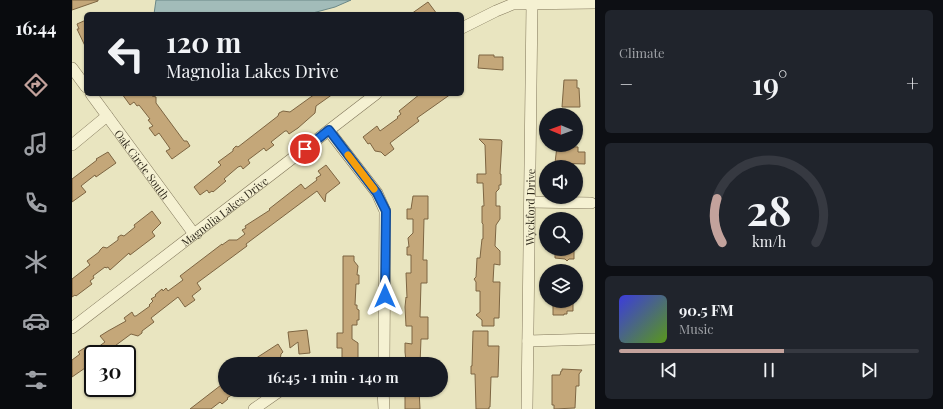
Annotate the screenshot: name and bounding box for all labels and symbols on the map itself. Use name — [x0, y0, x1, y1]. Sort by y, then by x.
north arrow — [539, 108, 583, 152]
street label: Oak Circle South — [112, 126, 174, 203]
pin — [288, 132, 322, 166]
street label: Wyckford Drive — [522, 168, 537, 247]
street label: Magnolia Lakes Drive — [178, 172, 271, 249]
position arrow — [364, 275, 406, 317]
speed limit sign: 30 — [84, 345, 136, 397]

